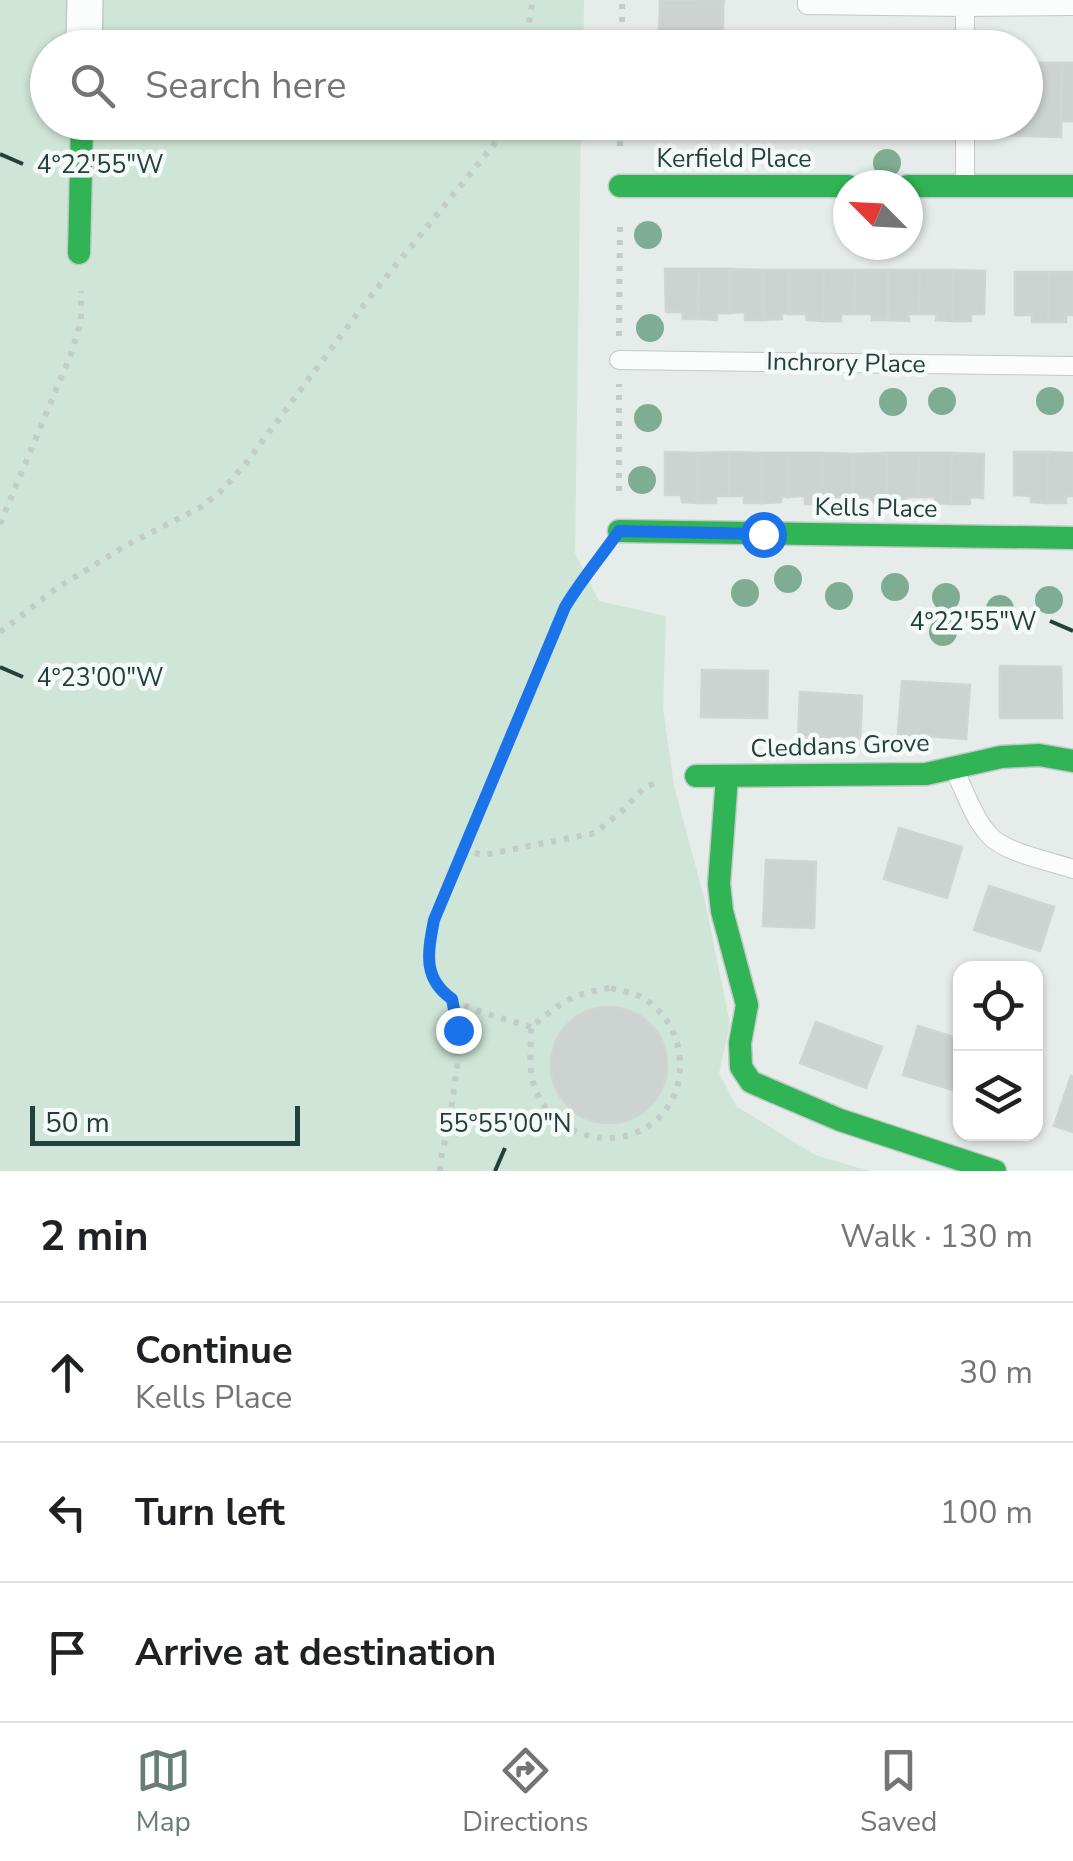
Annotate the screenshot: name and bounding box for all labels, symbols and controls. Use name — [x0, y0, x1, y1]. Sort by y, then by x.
search box — [30, 30, 1043, 140]
icon: search — [65, 58, 120, 113]
text: Search here — [145, 60, 346, 111]
street label: Kerfield Place — [657, 142, 811, 176]
text: 4°22'55"W — [36, 148, 164, 182]
north arrow — [833, 170, 923, 260]
street label: Inchrory Place — [766, 345, 926, 381]
street label: Kells Place — [814, 490, 938, 526]
route start — [741, 512, 787, 558]
text: 4°22'55"W — [909, 605, 1037, 639]
text: 4°23'00"W — [36, 661, 164, 695]
street label: Cleddans Grove — [750, 726, 930, 766]
map controls — [953, 961, 1043, 1141]
button: locate — [953, 961, 1043, 1051]
route end — [436, 1008, 482, 1054]
button: layers — [953, 1051, 1043, 1141]
scale bar — [30, 1101, 300, 1146]
text: 50 m — [45, 1104, 110, 1142]
text: 55°55'00"N — [438, 1107, 572, 1141]
text: 2 min — [40, 1208, 149, 1265]
text: Walk · 130 m — [840, 1215, 1033, 1258]
text: Continue — [135, 1325, 293, 1376]
icon: ahead — [40, 1345, 95, 1400]
text: 30 m — [959, 1351, 1033, 1394]
text: Kells Place — [135, 1376, 292, 1419]
icon: left — [40, 1485, 95, 1540]
text: Turn left — [135, 1487, 285, 1538]
text: 100 m — [940, 1491, 1033, 1534]
icon: arrive — [40, 1625, 95, 1680]
text: Arrive at destination — [135, 1627, 496, 1678]
tab: Map — [136, 1743, 191, 1841]
tab: Directions — [462, 1743, 588, 1841]
tab: Saved — [860, 1743, 937, 1841]

